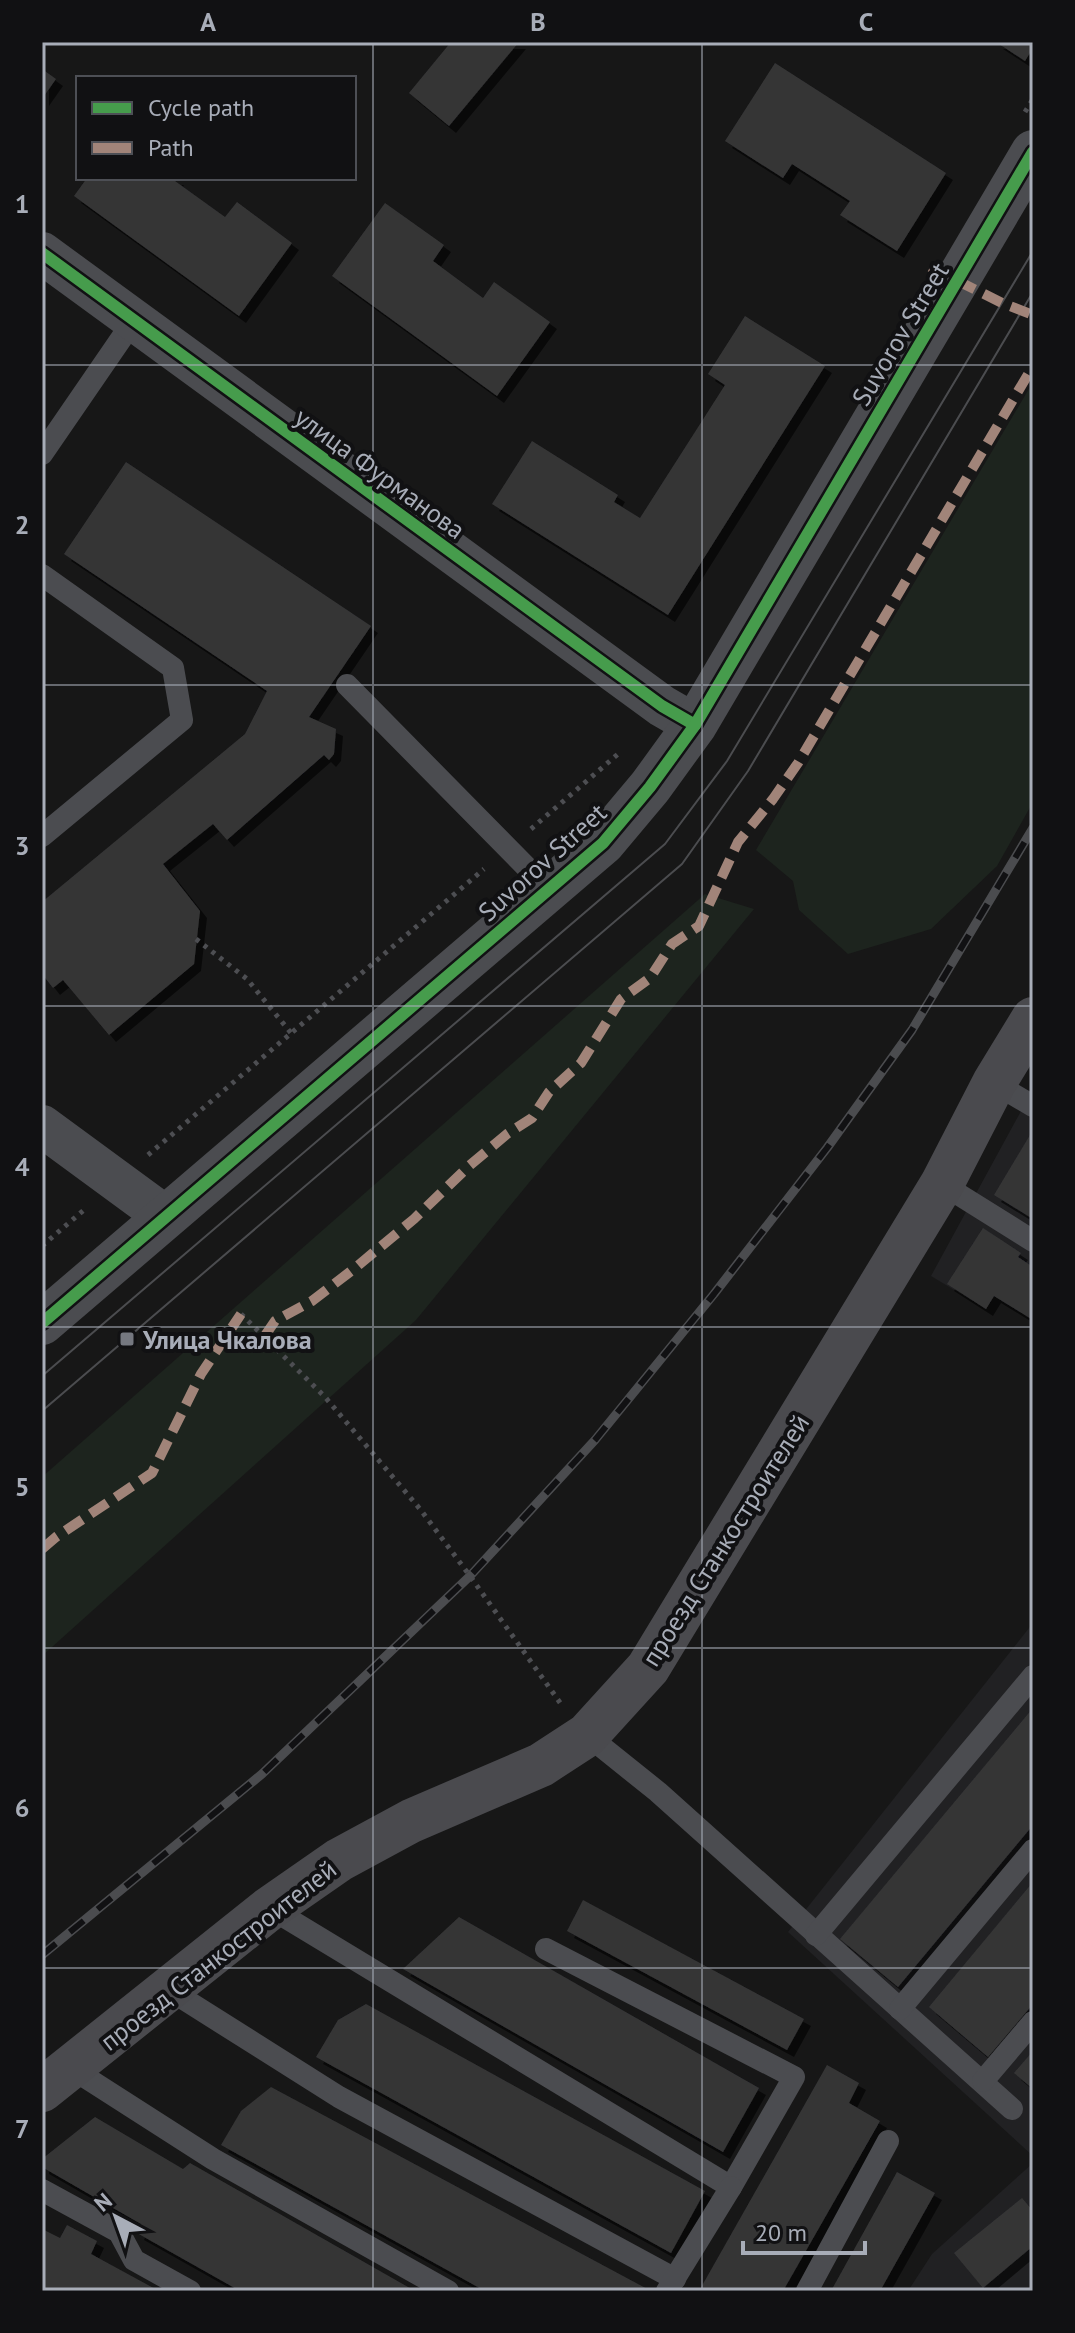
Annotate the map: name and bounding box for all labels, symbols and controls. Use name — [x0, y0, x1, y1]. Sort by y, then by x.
text: A — [200, 5, 216, 38]
text: B — [530, 5, 546, 38]
text: C — [859, 5, 873, 38]
legend — [76, 76, 356, 180]
text: Cycle path — [148, 92, 254, 123]
text: Path — [148, 132, 194, 163]
text: 1 — [15, 187, 29, 220]
street label: Suvorov Street — [844, 256, 956, 412]
street label: улица Фурманова — [288, 400, 472, 546]
text: 2 — [15, 508, 29, 541]
street label: Suvorov Street — [471, 796, 613, 928]
text: 3 — [15, 829, 29, 862]
text: 4 — [15, 1150, 30, 1183]
place label: Улица Чкалова — [142, 1323, 312, 1356]
marker: Улица Чкалова — [118, 1330, 136, 1348]
street label: проезд Станкостроителей — [634, 1408, 816, 1672]
text: 5 — [15, 1470, 29, 1503]
text: 6 — [15, 1791, 29, 1824]
street label: проезд Станкостроителей — [93, 1852, 343, 2058]
text: 7 — [15, 2112, 29, 2145]
north arrow — [76, 2177, 156, 2257]
text: N — [88, 2187, 118, 2217]
scale bar — [743, 2205, 865, 2255]
text: 20 m — [755, 2217, 807, 2248]

